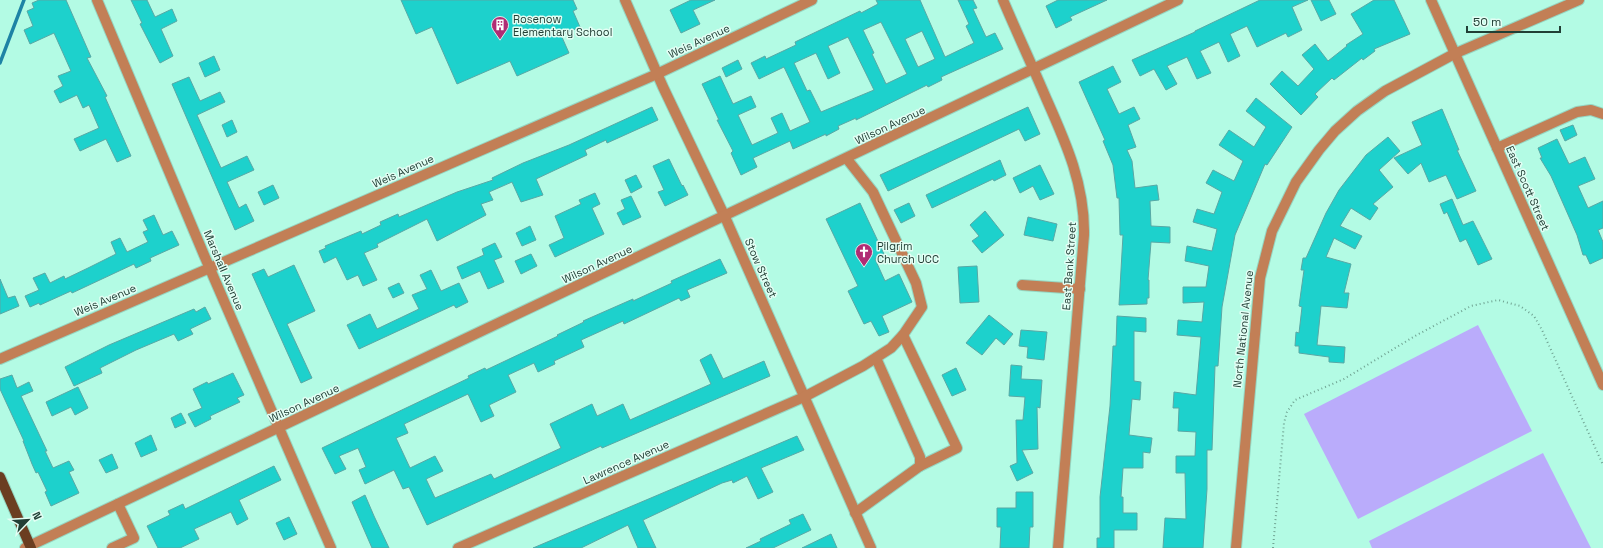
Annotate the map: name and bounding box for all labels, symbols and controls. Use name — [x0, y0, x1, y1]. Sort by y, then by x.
scale bar — [1467, 8, 1560, 34]
place label: Rosenow Elementary School — [513, 12, 612, 39]
text: 50 m — [1473, 14, 1501, 30]
building icon: Rosenow Elementary School — [490, 15, 510, 40]
street label: Weis Avenue — [666, 21, 732, 61]
street label: Wilson Avenue — [853, 103, 927, 147]
street label: East Scott Street — [1503, 144, 1553, 232]
street label: Weis Avenue — [370, 151, 436, 191]
street label: East Bank Street — [1059, 221, 1079, 311]
street label: Marshall Avenue — [201, 228, 247, 312]
street label: Stow Street — [742, 236, 780, 300]
place label: Pilgrim Church UCC — [877, 239, 939, 266]
street label: Wilson Avenue — [560, 242, 634, 286]
church icon: Pilgrim Church UCC — [854, 242, 874, 267]
street label: North National Avenue — [1230, 270, 1256, 388]
street label: Weis Avenue — [72, 281, 138, 319]
street label: Wilson Avenue — [267, 381, 341, 425]
street label: Lawrence Avenue — [581, 437, 671, 487]
north arrow — [8, 500, 48, 540]
text: N — [29, 509, 45, 522]

